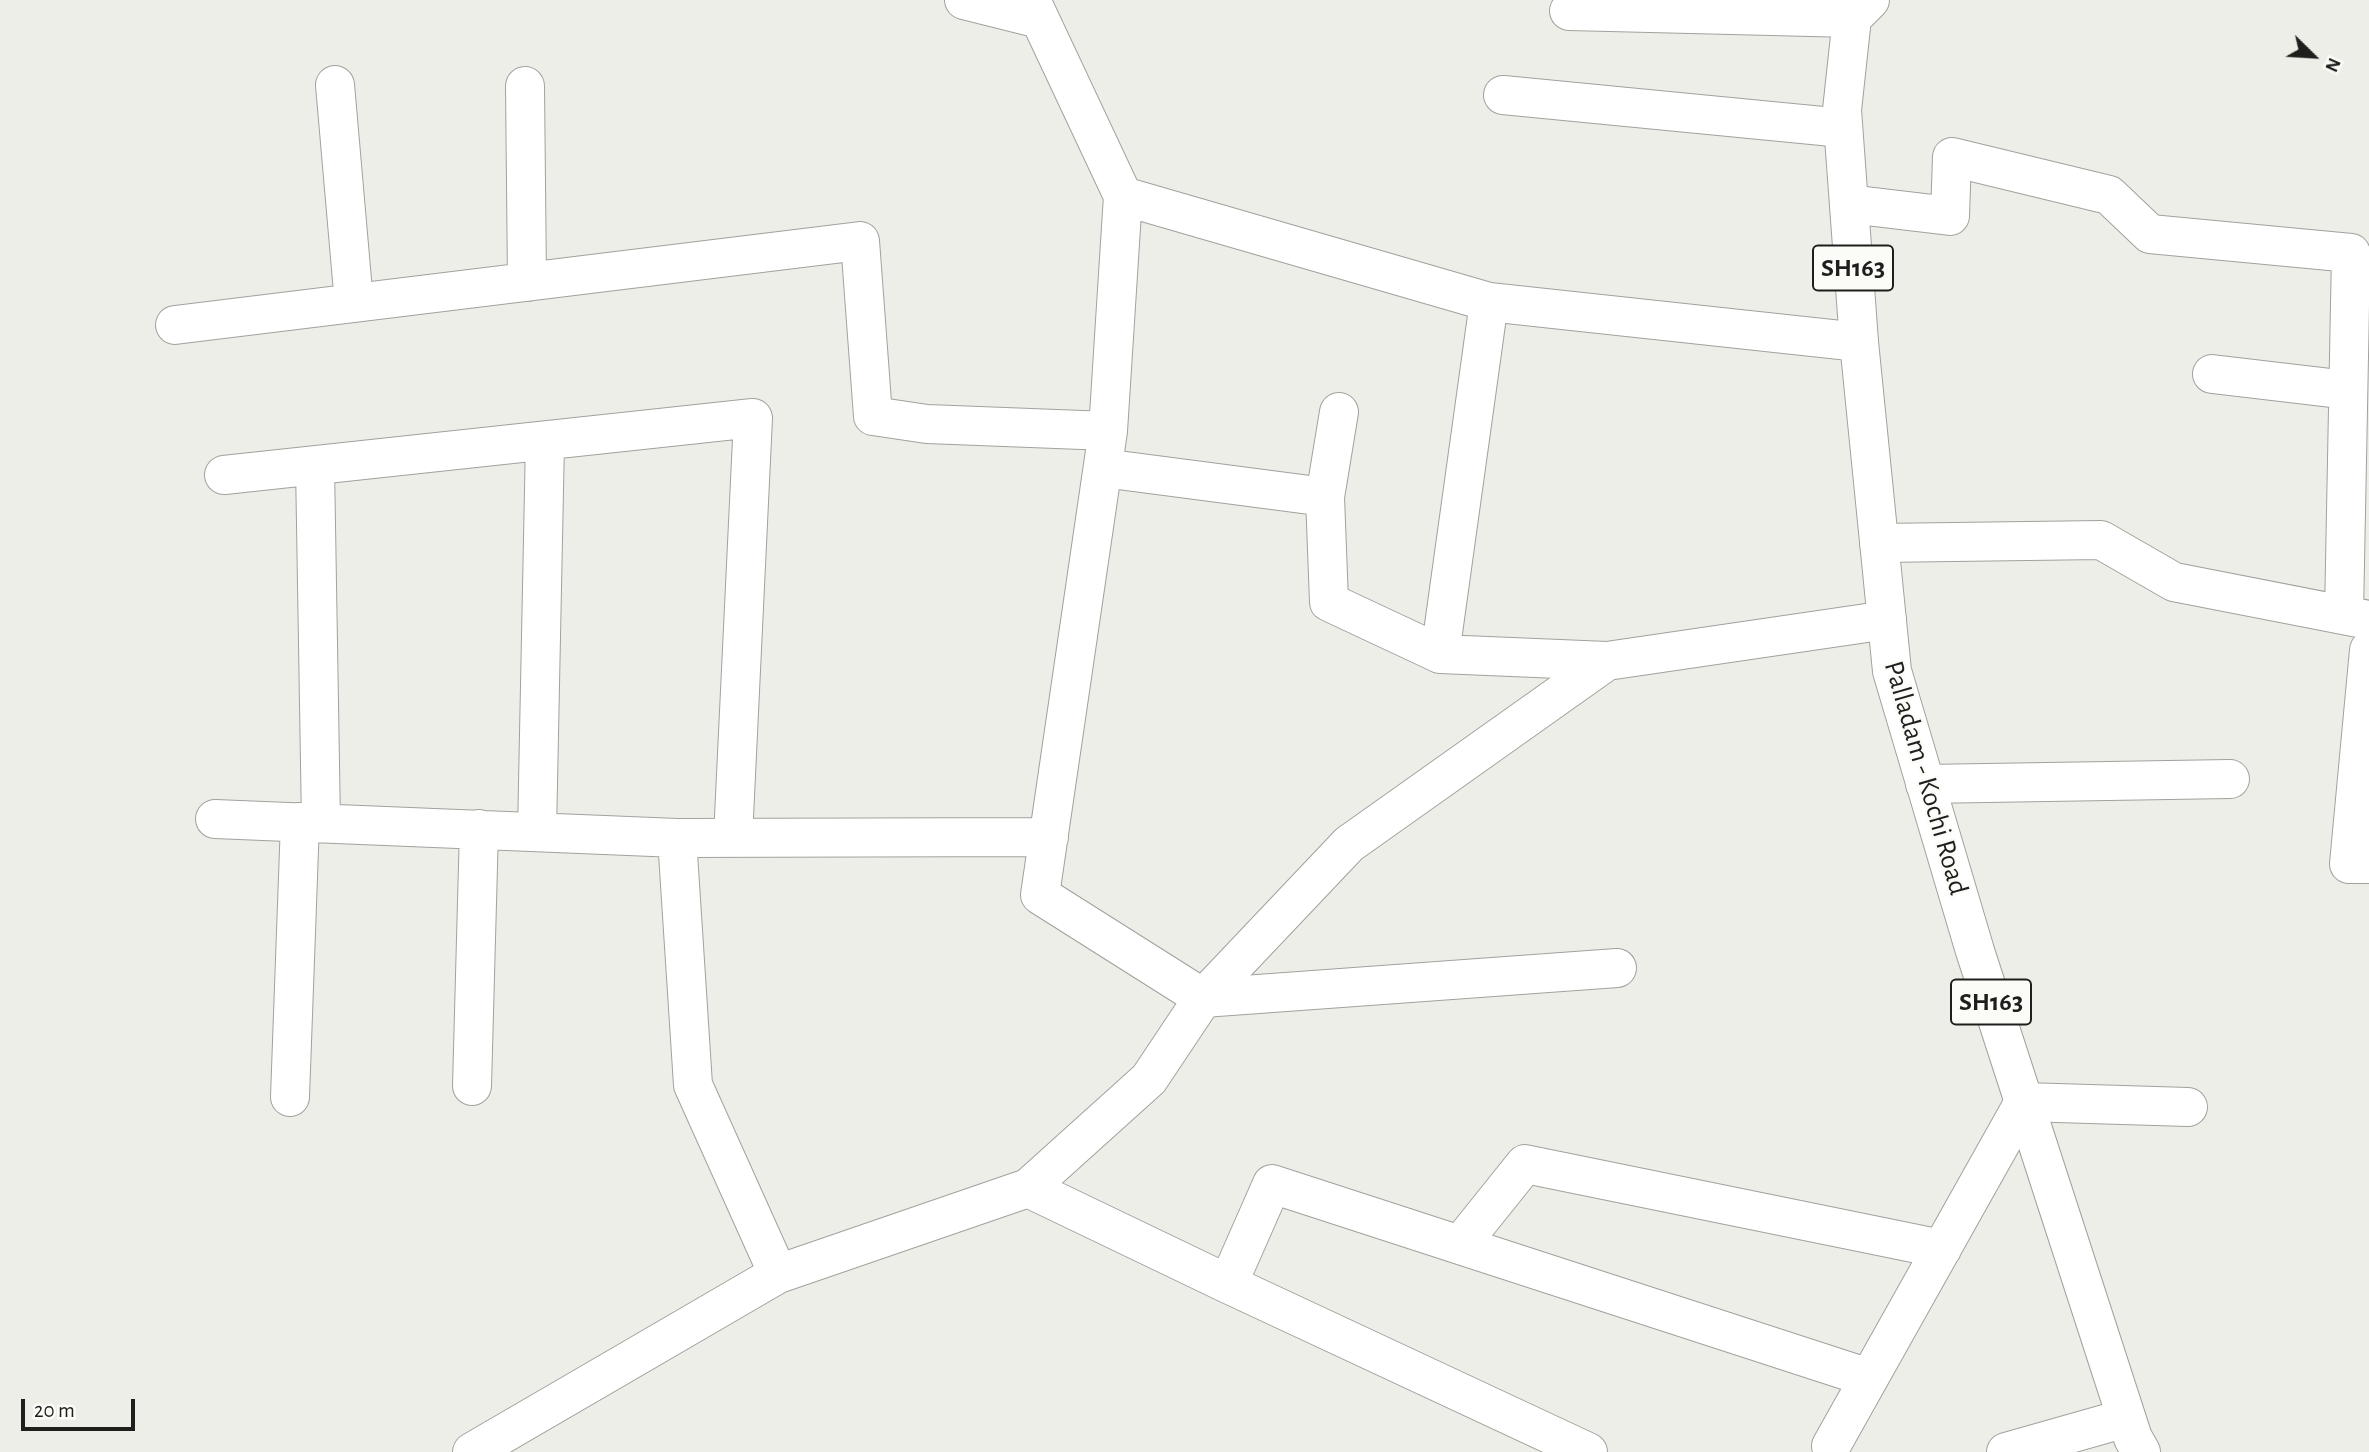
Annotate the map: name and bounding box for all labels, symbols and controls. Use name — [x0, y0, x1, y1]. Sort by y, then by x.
north arrow — [2278, 21, 2348, 91]
text: N — [2321, 55, 2344, 75]
road number: SH163 — [1813, 246, 1893, 290]
street label: Palladam - Kochi Road — [1877, 657, 1975, 899]
road number: SH163 — [1951, 979, 2031, 1024]
scale bar — [24, 1386, 138, 1430]
text: 20 m — [34, 1400, 75, 1421]

